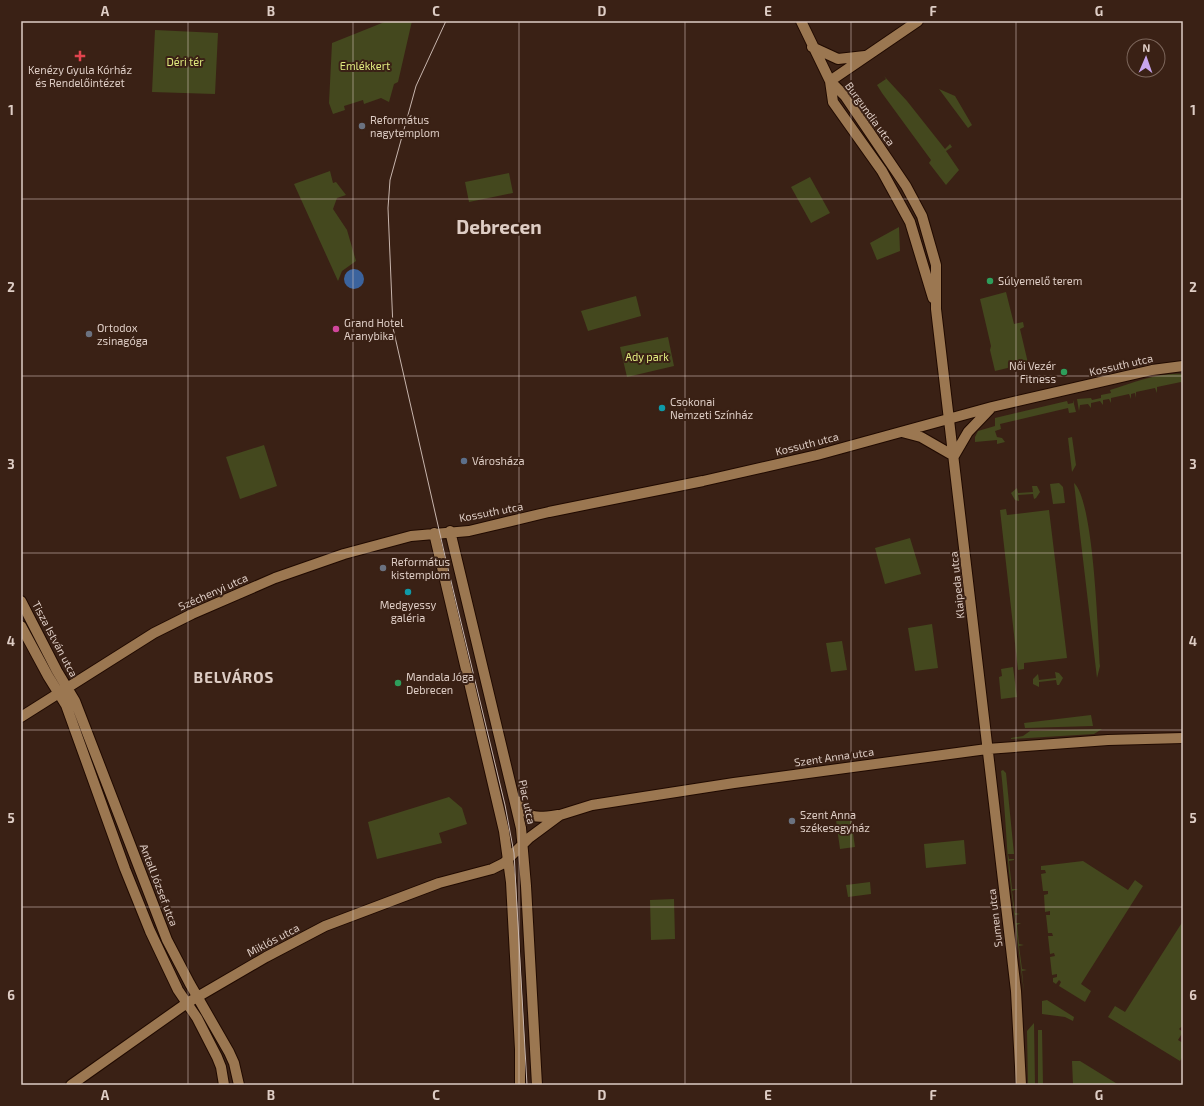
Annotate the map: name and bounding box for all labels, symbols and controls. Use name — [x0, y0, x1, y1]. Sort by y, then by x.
text: A — [101, 3, 110, 19]
text: B — [267, 3, 275, 19]
text: C — [432, 3, 440, 19]
text: D — [598, 3, 607, 19]
text: E — [764, 3, 772, 19]
text: F — [929, 3, 937, 19]
text: G — [1095, 3, 1103, 19]
north arrow — [1126, 38, 1166, 78]
text: N — [1142, 41, 1151, 54]
marker: Kenézy Gyula Kórház és Rendelőintézet — [74, 50, 86, 62]
park label: Déri tér — [166, 55, 204, 68]
park label: Emlékkert — [340, 59, 390, 72]
place label: Kenézy Gyula Kórház és Rendelőintézet — [28, 63, 132, 89]
street label: Burgundia utca — [843, 79, 898, 148]
text: 1 — [8, 102, 14, 118]
text: 1 — [1190, 102, 1196, 118]
place label: Református nagytemplom — [370, 113, 440, 139]
marker: Református nagytemplom — [357, 121, 367, 131]
district label: Debrecen — [456, 215, 542, 238]
place label: Súlyemelő terem — [998, 274, 1082, 287]
marker: Súlyemelő terem — [985, 276, 995, 286]
text: 2 — [7, 279, 15, 295]
text: 2 — [1189, 279, 1197, 295]
place label: Grand Hotel Aranybika — [344, 316, 404, 342]
place label: Ortodox zsinagóga — [97, 321, 148, 347]
marker: Grand Hotel Aranybika — [331, 324, 341, 334]
marker: Ortodox zsinagóga — [84, 329, 94, 339]
park label: Ady park — [625, 350, 669, 363]
street label: Kossuth utca — [1088, 351, 1154, 378]
place label: Női Vezér Fitness — [1009, 359, 1057, 385]
marker: Női Vezér Fitness — [1059, 367, 1069, 377]
place label: Csokonai Nemzeti Színház — [670, 395, 754, 421]
marker: Csokonai Nemzeti Színház — [657, 403, 667, 413]
street label: Kossuth utca — [774, 429, 840, 458]
place label: Városháza — [472, 454, 525, 467]
text: 3 — [7, 456, 15, 472]
marker: Városháza — [459, 456, 469, 466]
text: 3 — [1189, 456, 1197, 472]
street label: Kossuth utca — [458, 499, 524, 524]
street label: Klaipeda utca — [947, 551, 966, 619]
place label: Református kistemplom — [391, 555, 451, 581]
marker: Református kistemplom — [378, 563, 388, 573]
street label: Széchenyi utca — [176, 570, 250, 613]
marker: Medgyessy galéria — [403, 587, 413, 597]
place label: Medgyessy galéria — [380, 598, 436, 624]
street label: Tisza István utca — [30, 599, 81, 679]
text: 4 — [7, 633, 15, 649]
text: 4 — [1189, 633, 1197, 649]
district label: BELVÁROS — [194, 668, 274, 686]
place label: Mandala Jóga Debrecen — [406, 670, 474, 696]
marker: Mandala Jóga Debrecen — [393, 678, 403, 688]
street label: Szent Anna utca — [793, 744, 875, 769]
street label: Piac utca — [516, 779, 539, 825]
place label: Szent Anna székesegyház — [800, 808, 870, 834]
text: 5 — [7, 810, 15, 826]
text: 5 — [1189, 810, 1197, 826]
marker: Szent Anna székesegyház — [787, 816, 797, 826]
street label: Antall József utca — [138, 842, 181, 928]
street label: Sumen utca — [984, 888, 1005, 948]
street label: Miklós utca — [244, 920, 301, 959]
text: 6 — [7, 987, 15, 1003]
text: 6 — [1189, 987, 1197, 1003]
text: A — [101, 1087, 110, 1103]
text: B — [267, 1087, 275, 1103]
text: C — [432, 1087, 440, 1103]
text: D — [598, 1087, 607, 1103]
text: E — [764, 1087, 772, 1103]
text: F — [929, 1087, 937, 1103]
text: G — [1095, 1087, 1103, 1103]

